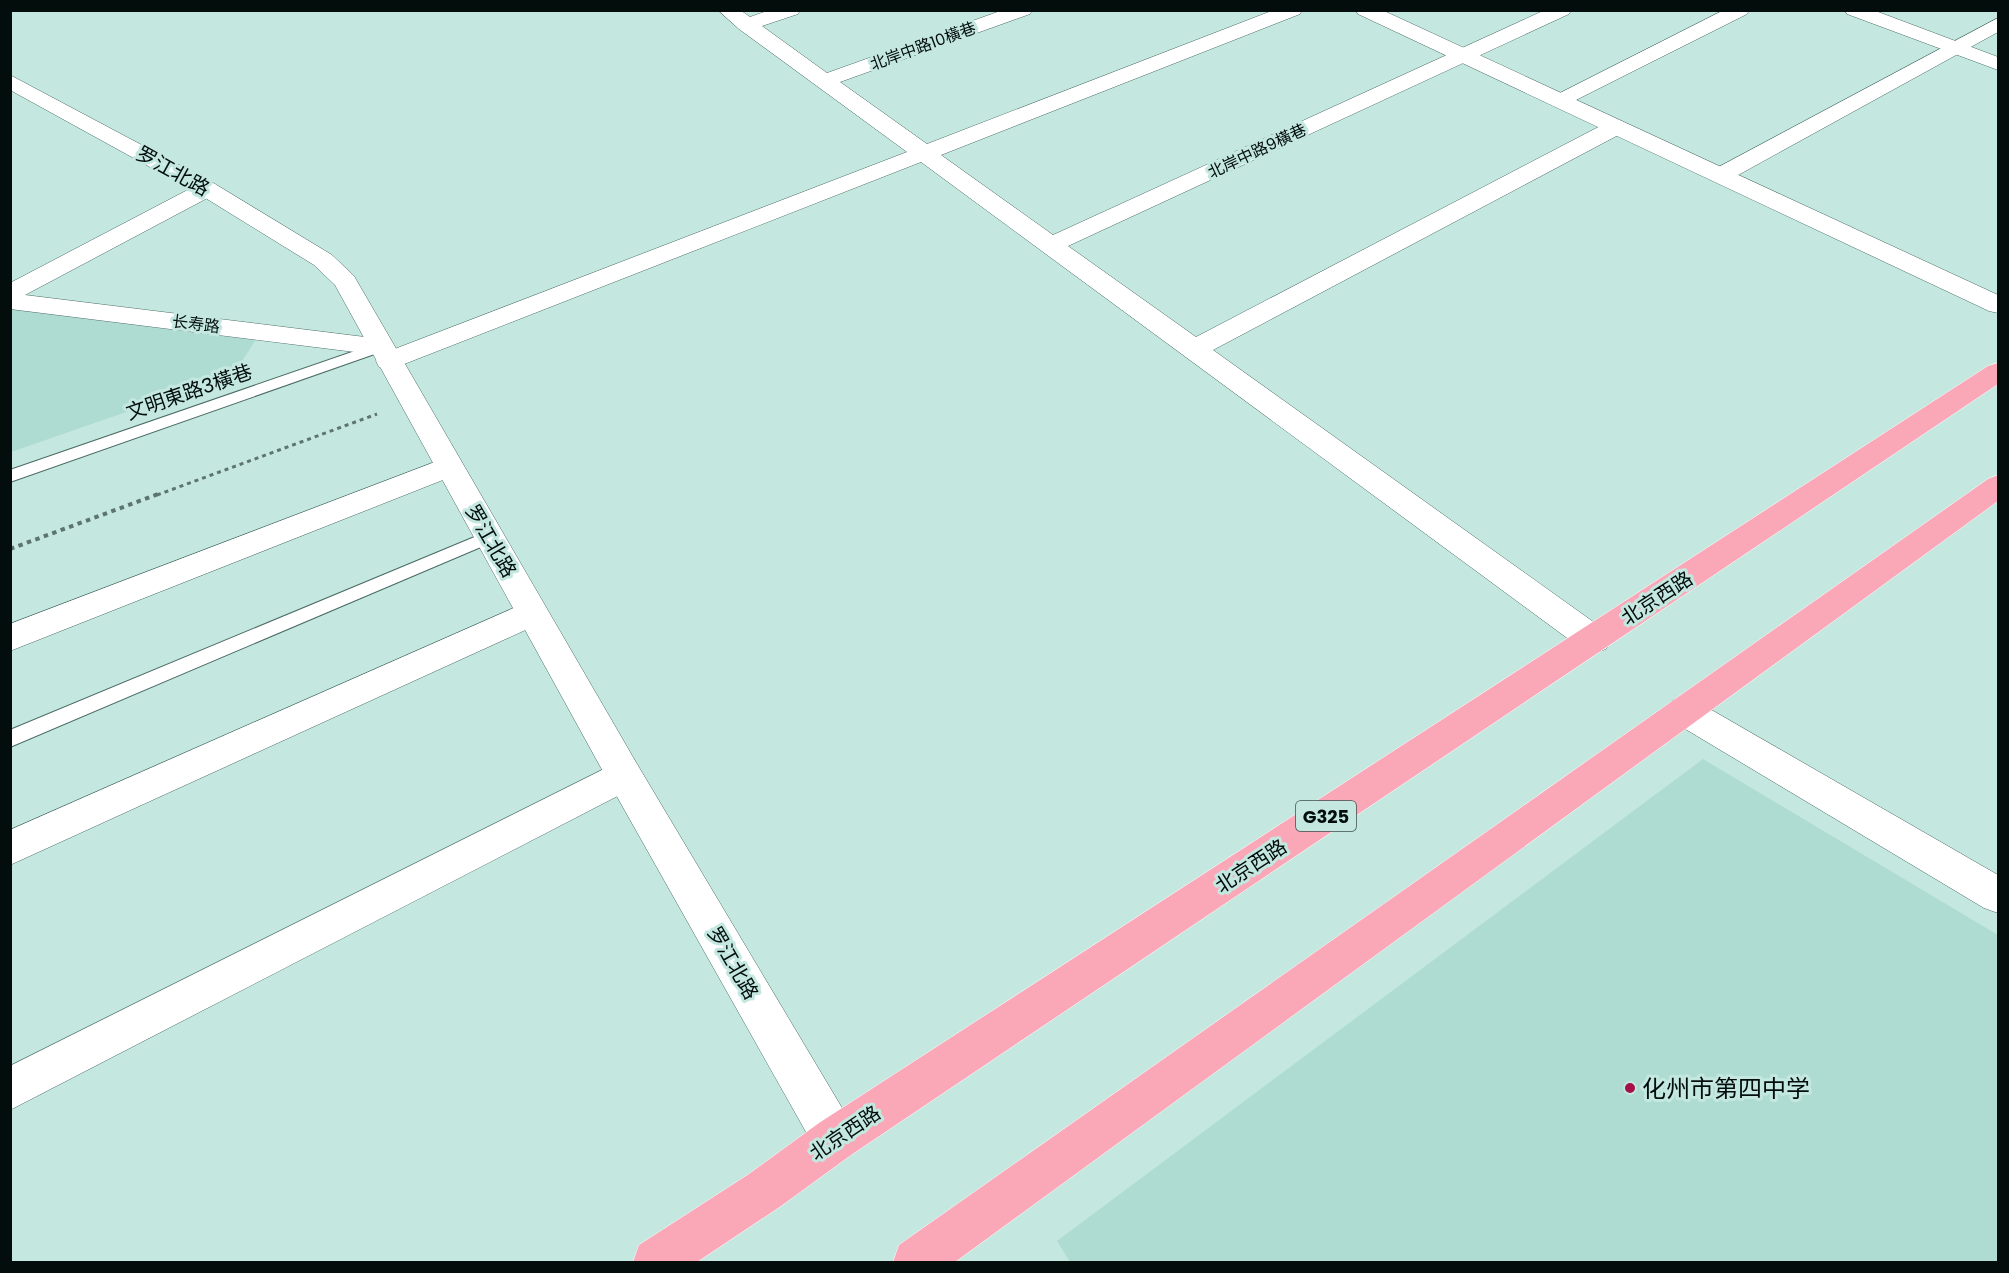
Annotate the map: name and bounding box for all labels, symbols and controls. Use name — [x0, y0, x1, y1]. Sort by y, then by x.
street label: 北岸中路10橫巷 — [867, 16, 979, 76]
street label: 北岸中路9橫巷 — [1204, 118, 1310, 184]
street label: 罗江北路 — [131, 139, 215, 203]
street label: 长寿路 — [171, 310, 221, 338]
street label: 文明東路3橫巷 — [122, 357, 256, 427]
street label: 罗江北路 — [459, 499, 523, 583]
street label: 北京西路 — [1616, 564, 1698, 632]
road number: G325 — [1296, 801, 1356, 831]
street label: 北京西路 — [1210, 832, 1292, 900]
street label: 罗江北路 — [701, 921, 765, 1005]
place label: 化州市第四中学 — [1642, 1072, 1810, 1105]
marker: 化州市第四中学 — [1623, 1081, 1637, 1095]
street label: 北京西路 — [804, 1099, 886, 1167]

